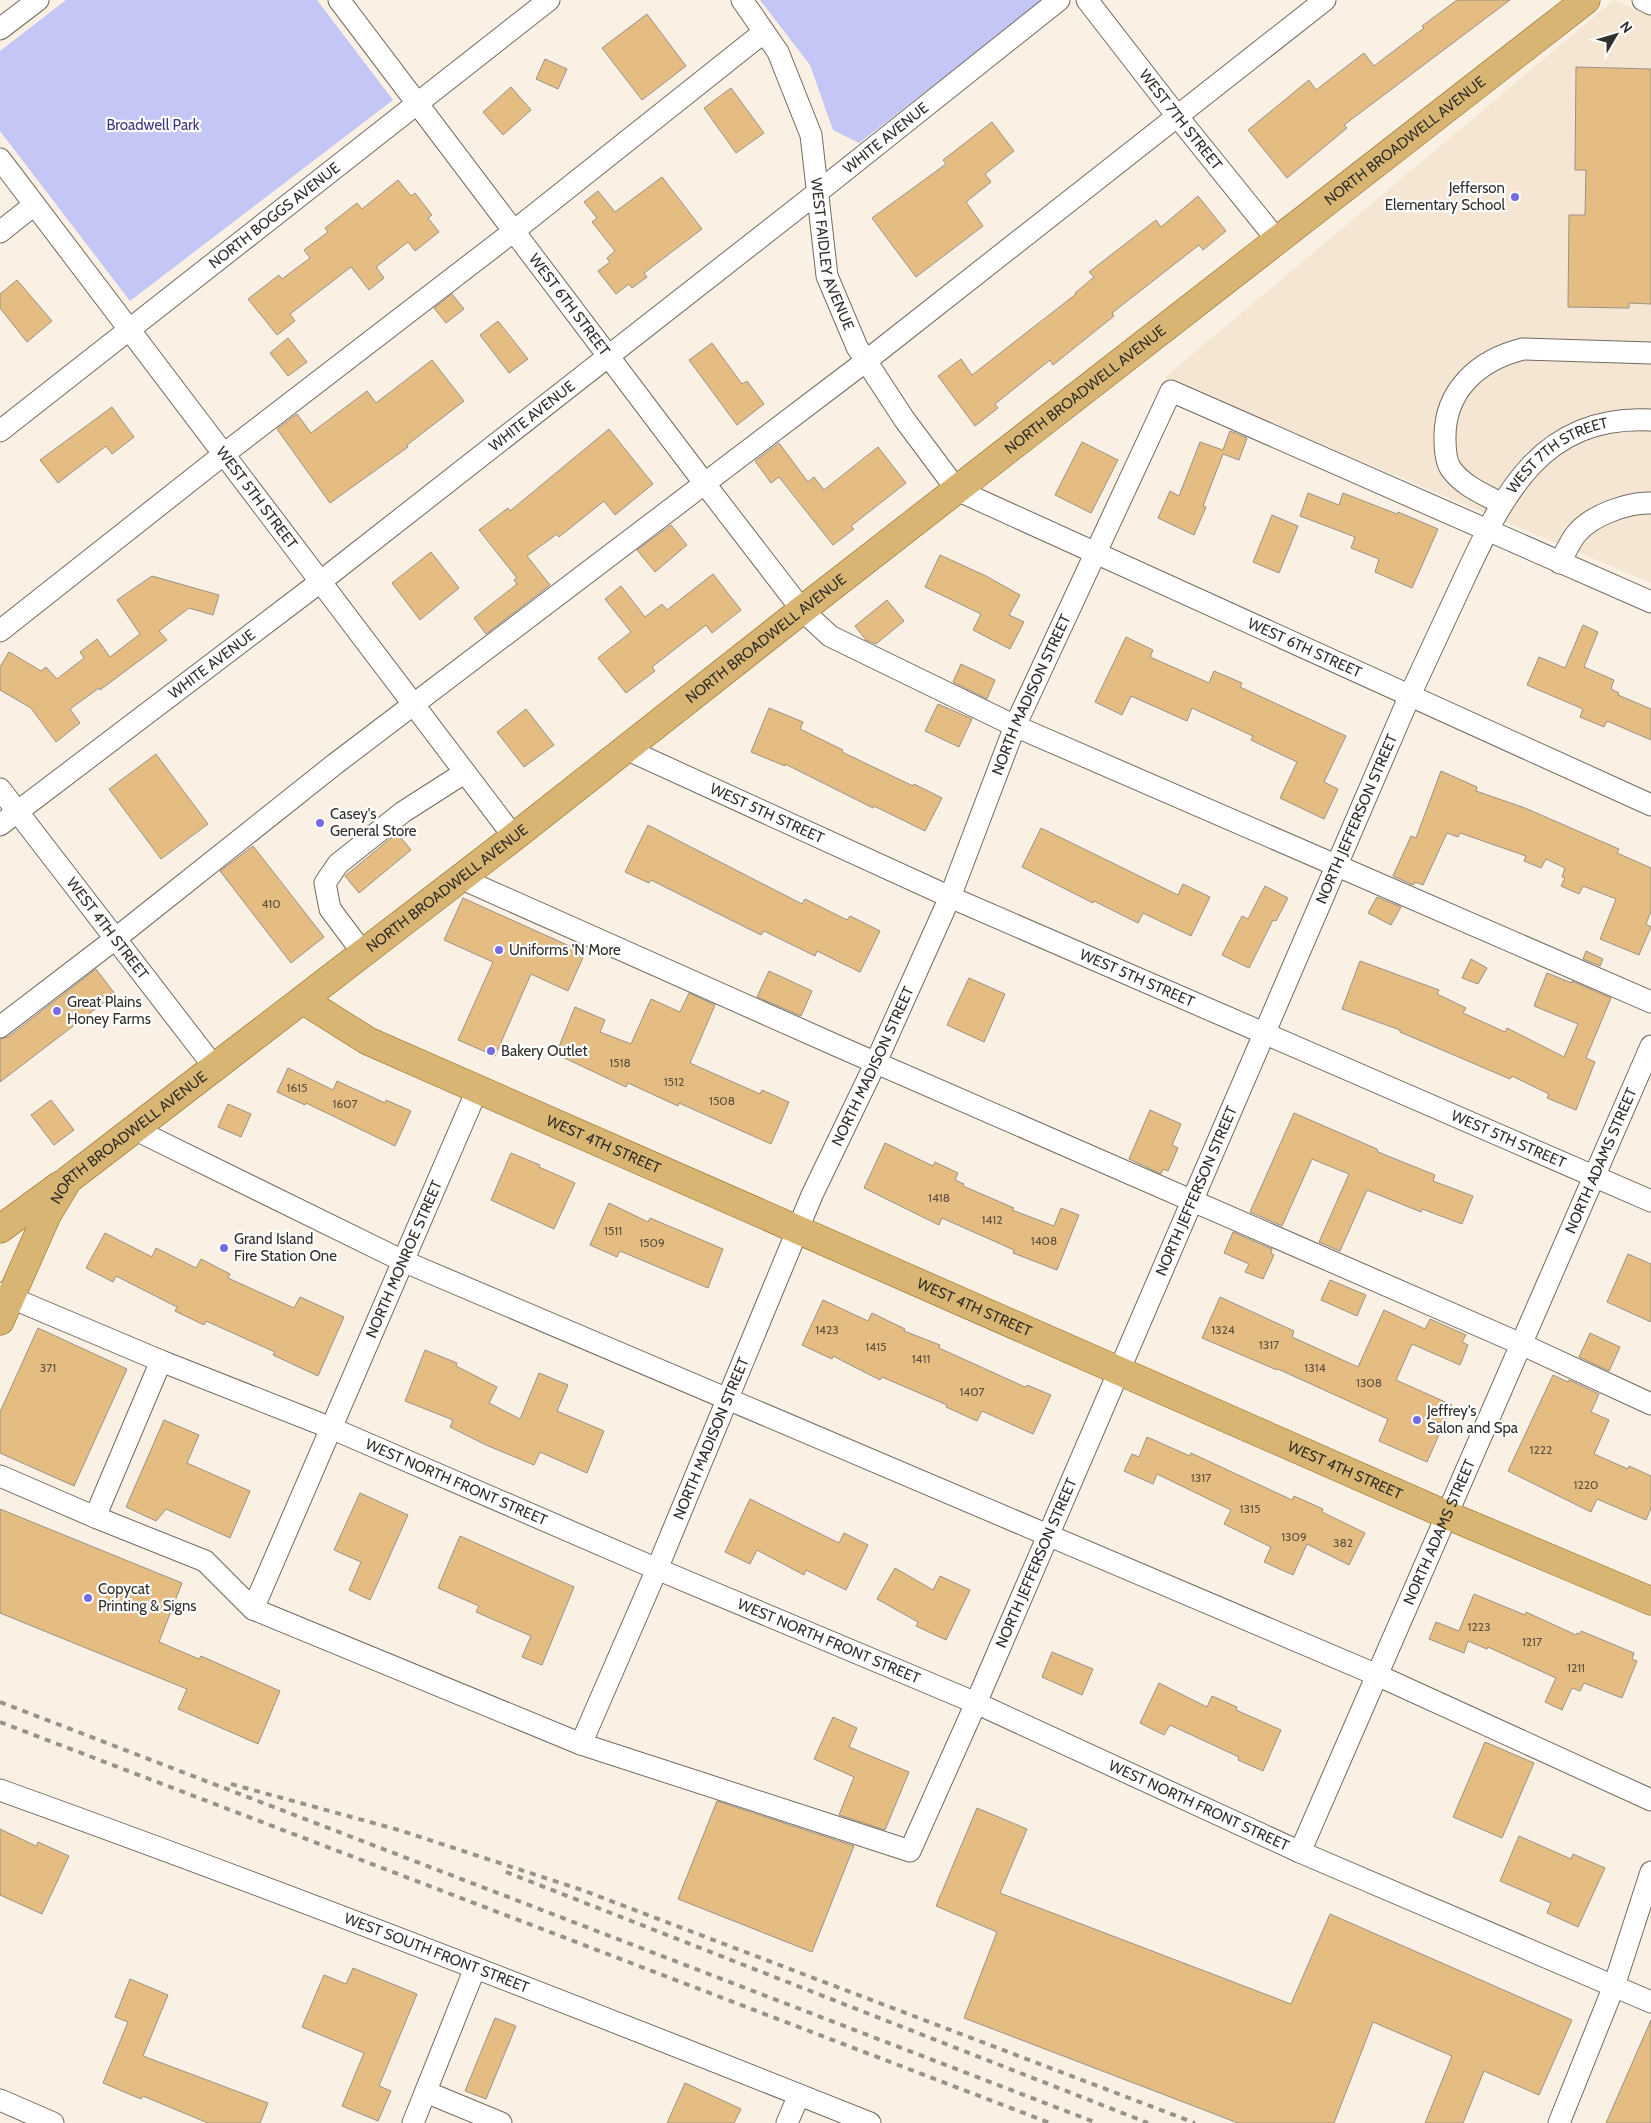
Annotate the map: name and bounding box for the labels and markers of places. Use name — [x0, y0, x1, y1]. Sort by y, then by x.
place label: Jefferson Elementary School — [1385, 179, 1505, 214]
marker: Jefferson Elementary School — [1509, 191, 1521, 203]
place label: Casey's General Store — [330, 805, 417, 840]
marker: Casey's General Store — [314, 817, 326, 829]
place label: Uniforms 'N More — [509, 941, 621, 959]
marker: Uniforms 'N More — [493, 944, 505, 956]
place label: Great Plains Honey Farms — [67, 993, 151, 1028]
marker: Great Plains Honey Farms — [51, 1005, 63, 1017]
place label: Bakery Outlet — [501, 1042, 588, 1060]
marker: Bakery Outlet — [485, 1045, 497, 1057]
place label: Grand Island Fire Station One — [234, 1230, 337, 1265]
marker: Grand Island Fire Station One — [218, 1242, 230, 1254]
place label: Jeffrey's Salon and Spa — [1426, 1402, 1519, 1437]
marker: Jeffrey's Salon and Spa — [1411, 1414, 1423, 1426]
place label: Copycat Printing & Signs — [98, 1580, 197, 1615]
marker: Copycat Printing & Signs — [82, 1592, 94, 1604]

